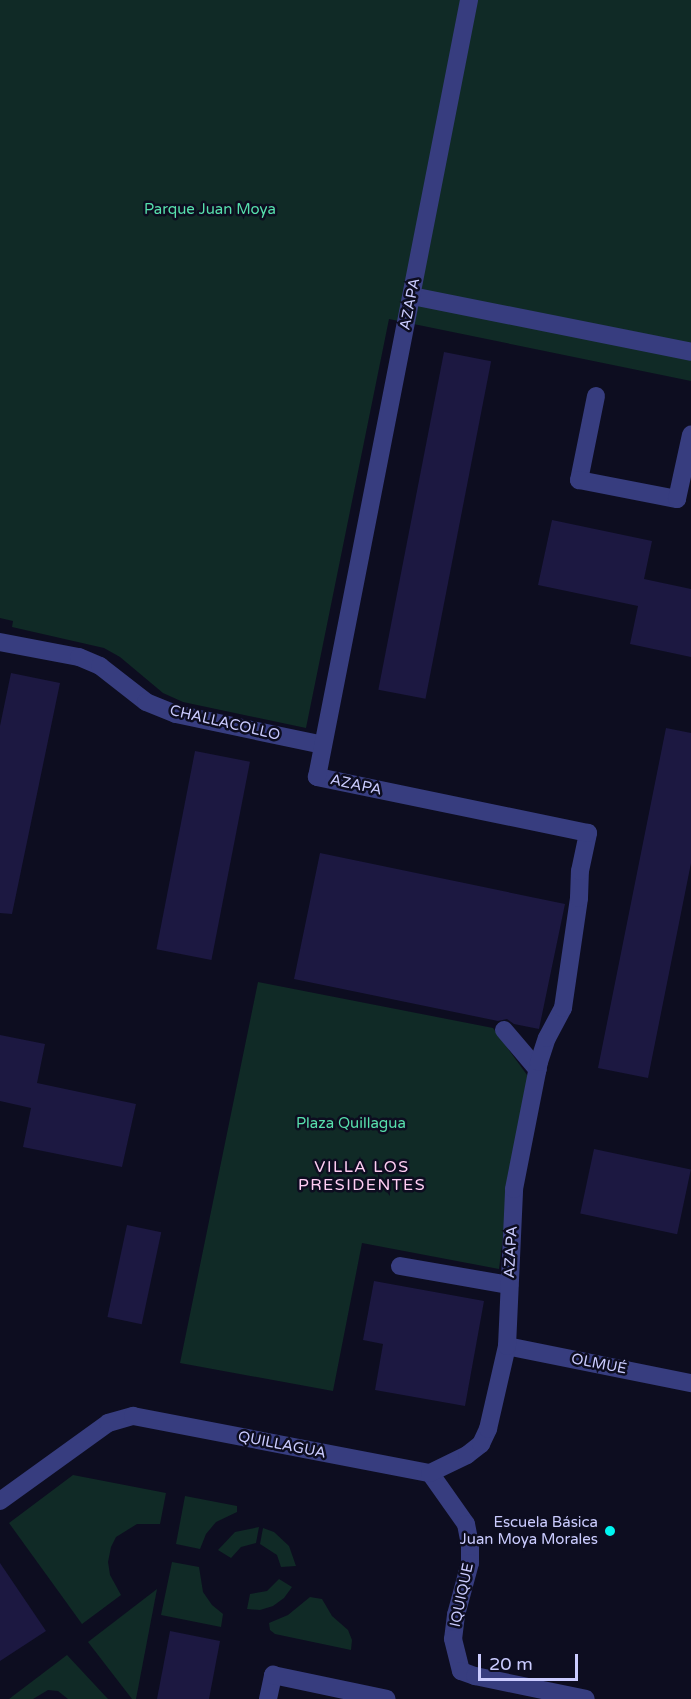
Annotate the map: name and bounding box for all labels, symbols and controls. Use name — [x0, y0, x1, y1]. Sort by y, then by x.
park label: Parque Juan Moya — [144, 201, 276, 219]
street label: AZAPA — [396, 276, 424, 332]
street label: CHALLACOLLO — [168, 702, 282, 744]
street label: AZAPA — [328, 771, 384, 799]
park label: Plaza Quillagua — [296, 1115, 406, 1133]
district label: VILLA LOS PRESIDENTES — [298, 1157, 426, 1195]
street label: AZAPA — [501, 1225, 521, 1279]
street label: OLMUÉ — [570, 1350, 628, 1378]
street label: QUILLAGUA — [236, 1428, 328, 1462]
place label: Escuela Básica Juan Moya Morales — [460, 1513, 598, 1548]
marker: Escuela Básica Juan Moya Morales — [603, 1524, 617, 1538]
street label: IQUIQUE — [446, 1561, 478, 1629]
scale bar — [481, 1642, 582, 1680]
text: 20 m — [489, 1653, 533, 1675]

